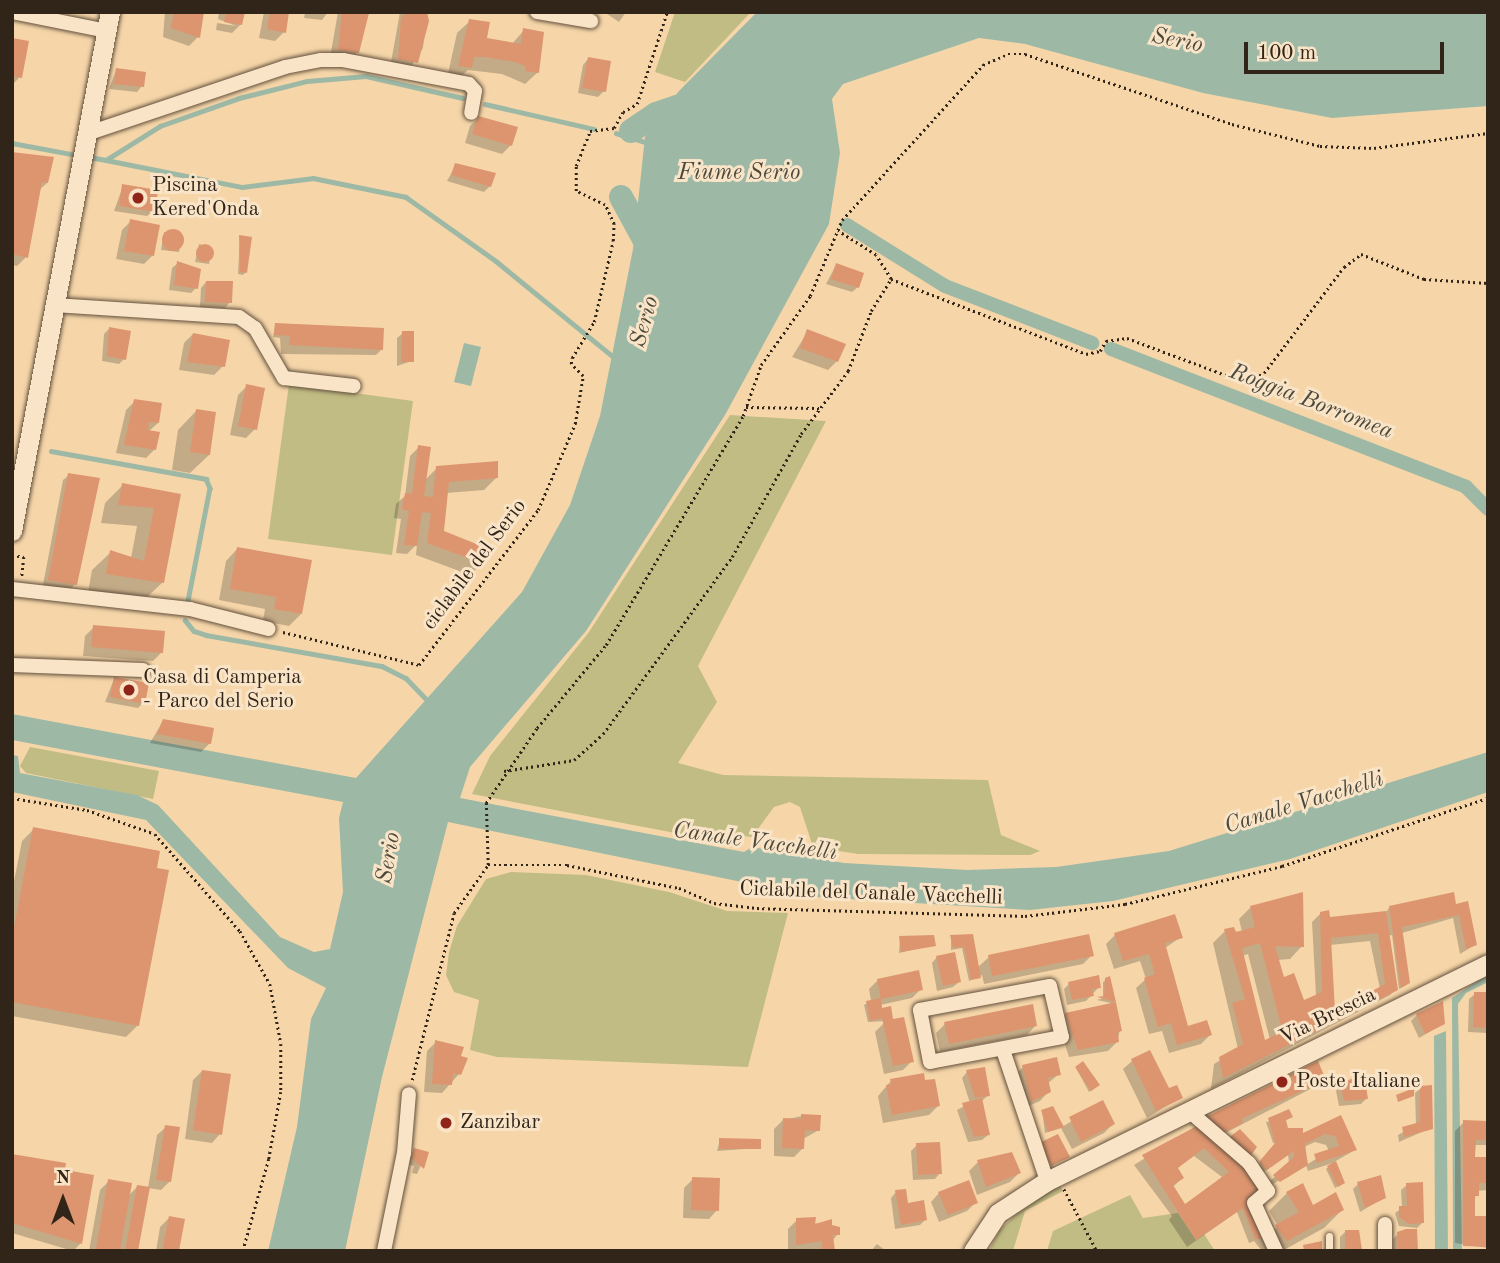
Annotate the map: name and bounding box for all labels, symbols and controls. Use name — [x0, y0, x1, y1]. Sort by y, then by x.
water label: Serio — [1149, 23, 1205, 59]
scale bar — [1248, 28, 1448, 72]
text: 100 m — [1257, 43, 1316, 64]
water label: Fiume Serio — [678, 159, 800, 187]
place label: Piscina Kered'Onda — [152, 173, 259, 223]
marker: Piscina Kered'Onda — [130, 190, 146, 206]
water label: Serio — [625, 293, 665, 351]
water label: Roggia Borromea — [1225, 358, 1397, 446]
street label: ciclabile del Serio — [418, 495, 532, 635]
place label: Casa di Camperia - Parco del Serio — [143, 665, 302, 715]
marker: Casa di Camperia - Parco del Serio — [121, 682, 137, 698]
water label: Canale Vacchelli — [1221, 766, 1387, 840]
water label: Canale Vacchelli — [671, 817, 839, 867]
water label: Serio — [371, 830, 407, 886]
street label: Ciclabile del Canale Vacchelli — [739, 877, 1003, 911]
street label: Via Brescia — [1276, 983, 1380, 1051]
place label: Poste Italiane — [1296, 1069, 1420, 1095]
marker: Poste Italiane — [1274, 1074, 1290, 1090]
place label: Zanzibar — [460, 1110, 540, 1136]
marker: Zanzibar — [438, 1115, 454, 1131]
north arrow — [28, 1165, 98, 1235]
text: N — [56, 1169, 70, 1188]

